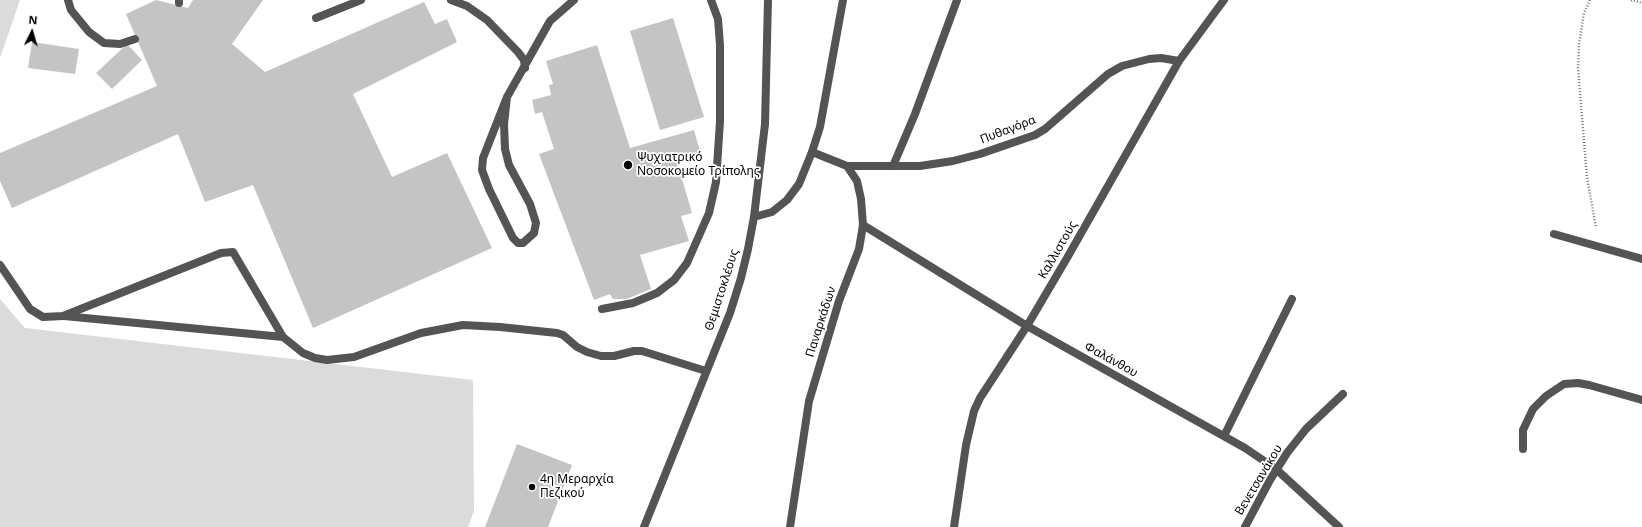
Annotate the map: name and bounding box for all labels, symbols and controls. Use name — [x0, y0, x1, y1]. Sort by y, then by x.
north arrow — [12, 12, 52, 52]
text: N — [28, 12, 38, 27]
street label: Πυθαγόρα — [978, 113, 1038, 147]
place label: Ψυχιατρικό Νοσοκομείο Τρίπολης — [637, 151, 760, 179]
marker: Ψυχιατρικό Νοσοκομείο Τρίπολης — [622, 159, 634, 171]
street label: Καλλιστούς — [1036, 219, 1080, 281]
street label: Θεμιστοκλέους — [702, 247, 742, 333]
street label: Παναρκάδων — [803, 285, 839, 359]
street label: Φαλάνθου — [1082, 339, 1140, 381]
street label: Βενετσανάκου — [1232, 442, 1286, 518]
place label: 4η Μεραρχία Πεζικού — [540, 473, 614, 501]
marker: 4η Μεραρχία Πεζικού — [527, 482, 537, 492]

